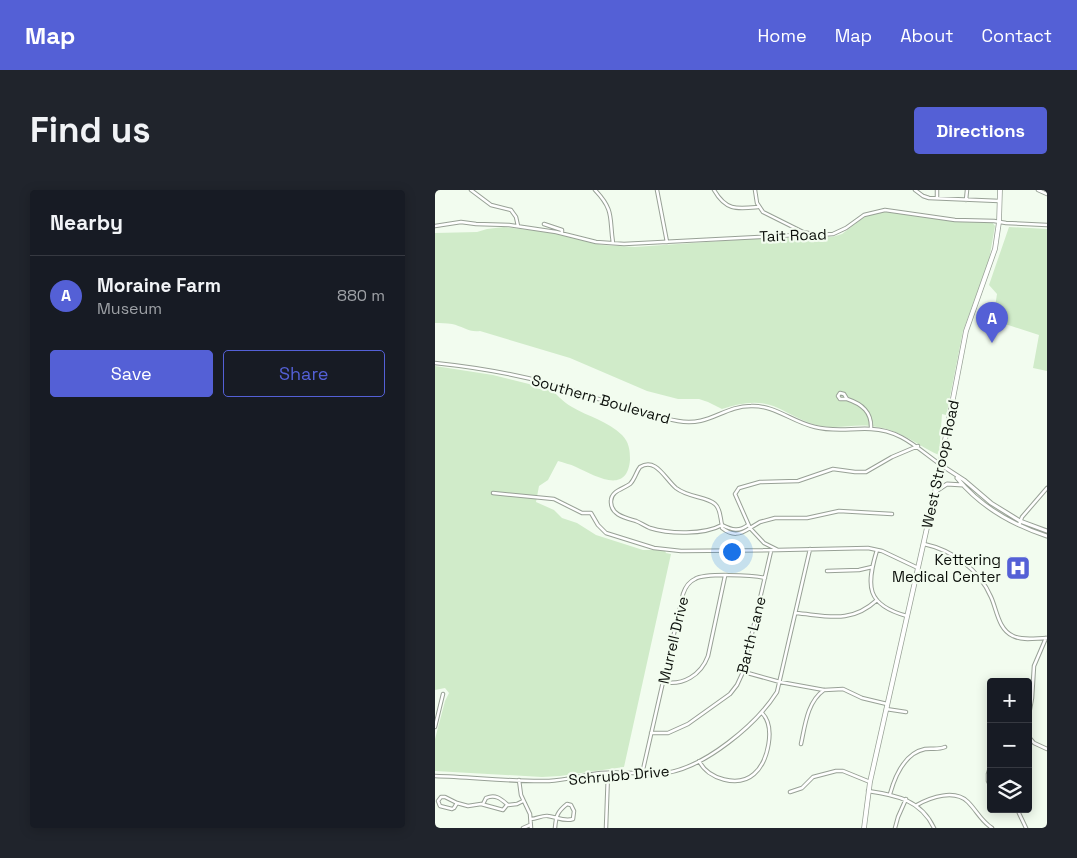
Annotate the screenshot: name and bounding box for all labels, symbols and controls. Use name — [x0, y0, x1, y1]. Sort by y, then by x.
text: Map — [25, 20, 75, 51]
text: Home — [758, 24, 807, 47]
text: Map — [835, 24, 872, 47]
text: About — [900, 24, 954, 47]
text: Contact — [982, 24, 1052, 47]
button: Directions — [914, 107, 1047, 154]
text: Find us — [30, 108, 151, 152]
text: Nearby — [50, 209, 123, 236]
street label: Tait Road — [759, 224, 827, 246]
text: Moraine Farm — [97, 273, 221, 298]
text: A — [61, 285, 71, 306]
text: 880 m — [337, 285, 385, 306]
text: Museum — [97, 298, 162, 319]
pin: A — [976, 302, 1008, 343]
button: Save — [50, 350, 213, 397]
button: Share — [223, 350, 385, 397]
street label: Southern Boulevard — [529, 370, 673, 428]
street label: West Stroop Road — [917, 398, 963, 530]
your location — [719, 539, 745, 565]
place label: Kettering Medical Center — [892, 550, 1001, 586]
hospital icon: Kettering Medical Center — [1005, 555, 1031, 581]
street label: Murrell Drive — [654, 594, 692, 686]
street label: Barth Lane — [732, 594, 770, 676]
map controls — [987, 678, 1032, 813]
button: + — [987, 678, 1032, 723]
button: − — [987, 723, 1032, 768]
street label: Schrubb Drive — [568, 761, 670, 789]
button: layers — [987, 768, 1032, 813]

